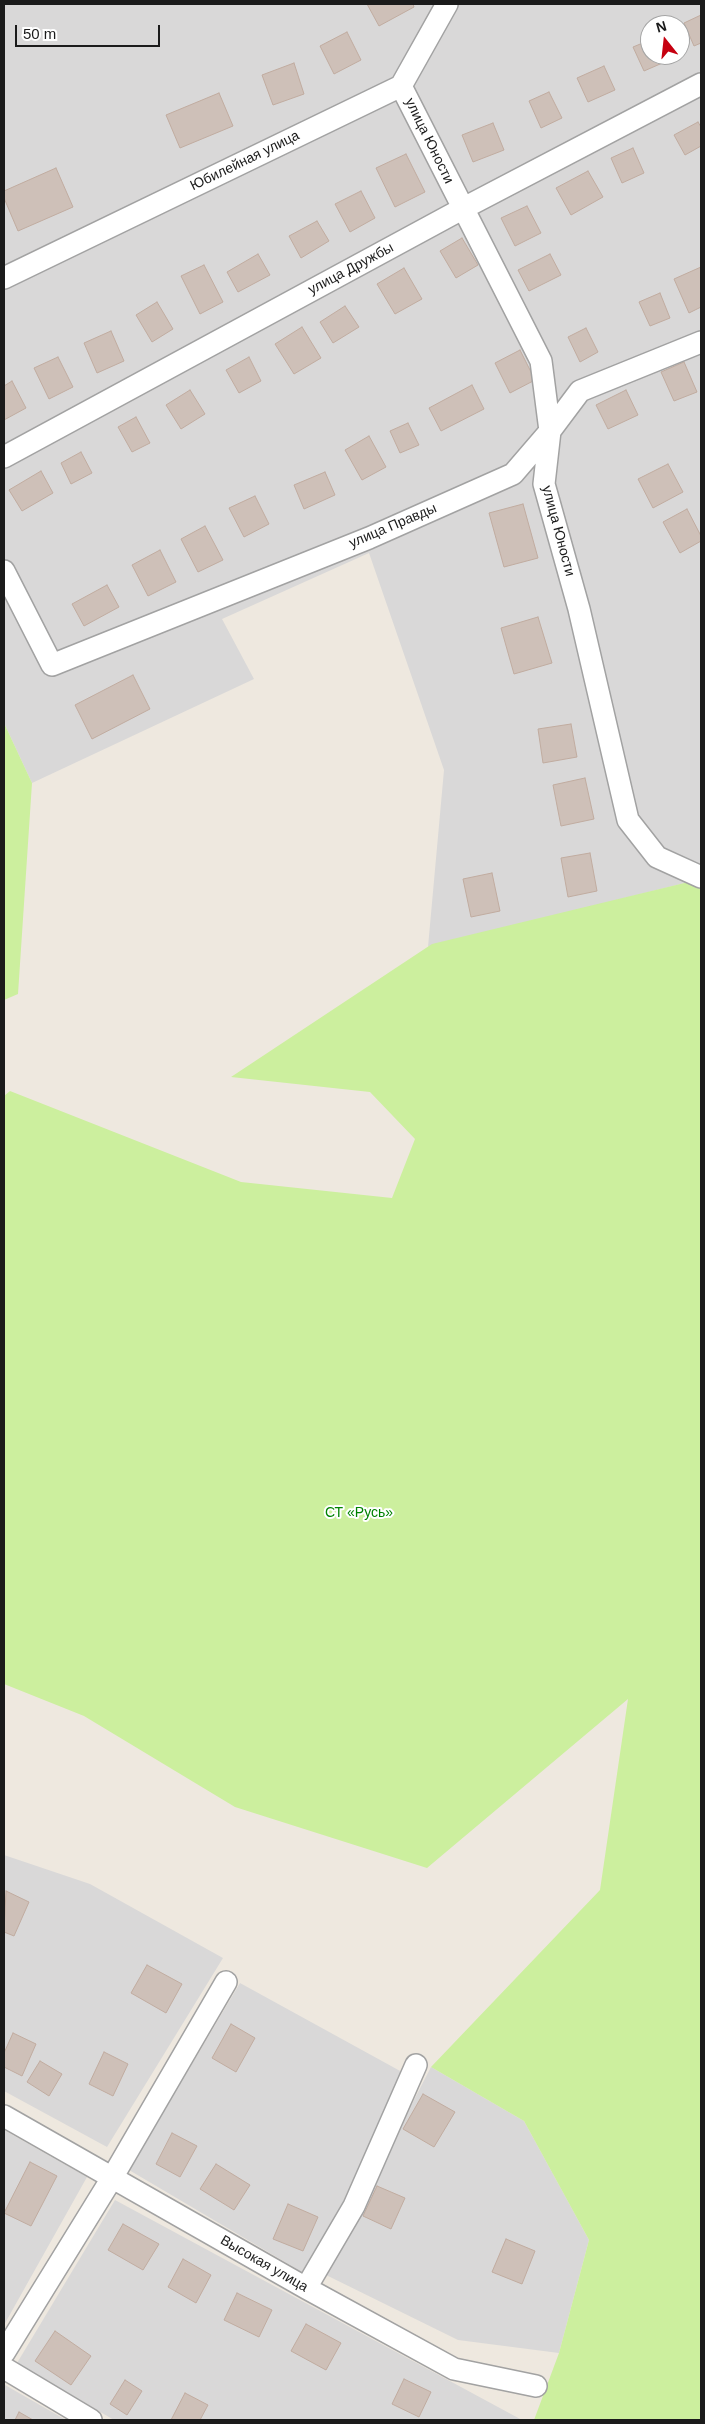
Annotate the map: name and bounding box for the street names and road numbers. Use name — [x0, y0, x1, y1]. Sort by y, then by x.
street label: улица Юности — [401, 95, 457, 187]
street label: Юбилейная улица — [188, 127, 302, 195]
street label: улица Дружбы — [305, 239, 397, 299]
street label: улица Юности — [538, 484, 578, 578]
street label: улица Правды — [347, 500, 439, 552]
street label: Высокая улица — [217, 2232, 311, 2296]

